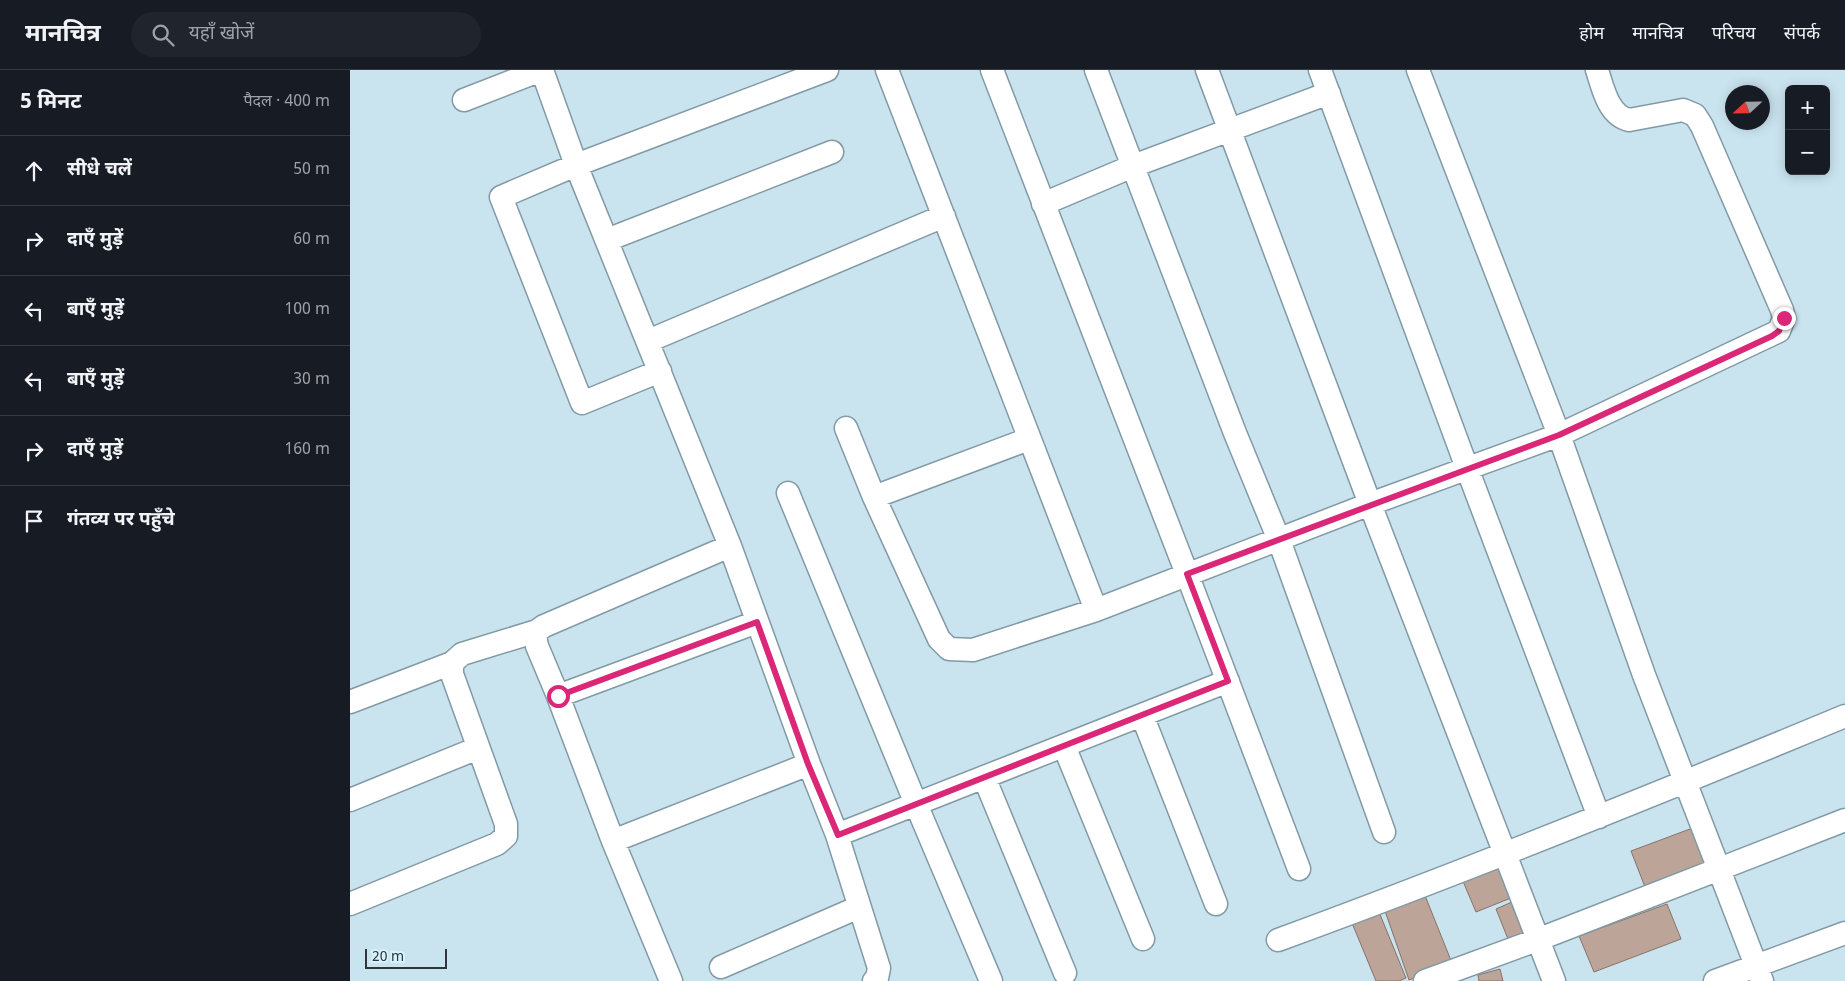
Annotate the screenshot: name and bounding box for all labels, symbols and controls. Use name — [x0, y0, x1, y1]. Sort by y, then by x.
search box — [131, 12, 481, 57]
text: मानचित्र — [25, 19, 101, 51]
icon: search — [149, 21, 177, 49]
text: यहाँ खोजें — [189, 22, 254, 47]
text: होम — [1579, 23, 1604, 46]
text: मानचित्र — [1632, 23, 1684, 46]
text: परिचय — [1712, 23, 1756, 46]
text: संपर्क — [1784, 23, 1820, 46]
north arrow — [1725, 85, 1770, 130]
map controls — [1785, 85, 1830, 175]
button: + — [1785, 85, 1830, 130]
text: 5 मिनट — [20, 89, 81, 117]
text: पैदल · 400 m — [243, 92, 330, 113]
button: − — [1785, 130, 1830, 175]
icon: ahead — [20, 157, 48, 185]
text: सीधे चलें — [67, 158, 132, 183]
text: 50 m — [293, 160, 330, 181]
icon: right — [20, 227, 48, 255]
text: दाएँ मुड़ें — [67, 228, 123, 253]
text: 60 m — [293, 230, 330, 251]
icon: left — [20, 297, 48, 325]
text: बाएँ मुड़ें — [67, 298, 124, 323]
text: 100 m — [284, 300, 330, 321]
route end — [1773, 307, 1796, 330]
icon: left — [20, 367, 48, 395]
text: बाएँ मुड़ें — [67, 368, 124, 393]
text: 30 m — [293, 370, 330, 391]
icon: right — [20, 437, 48, 465]
text: दाएँ मुड़ें — [67, 438, 123, 463]
text: 160 m — [284, 440, 330, 461]
icon: arrive — [20, 507, 48, 535]
text: गंतव्य पर पहुँचे — [67, 508, 175, 533]
route start — [547, 685, 570, 708]
scale bar — [365, 946, 448, 969]
text: 20 m — [372, 948, 404, 967]

